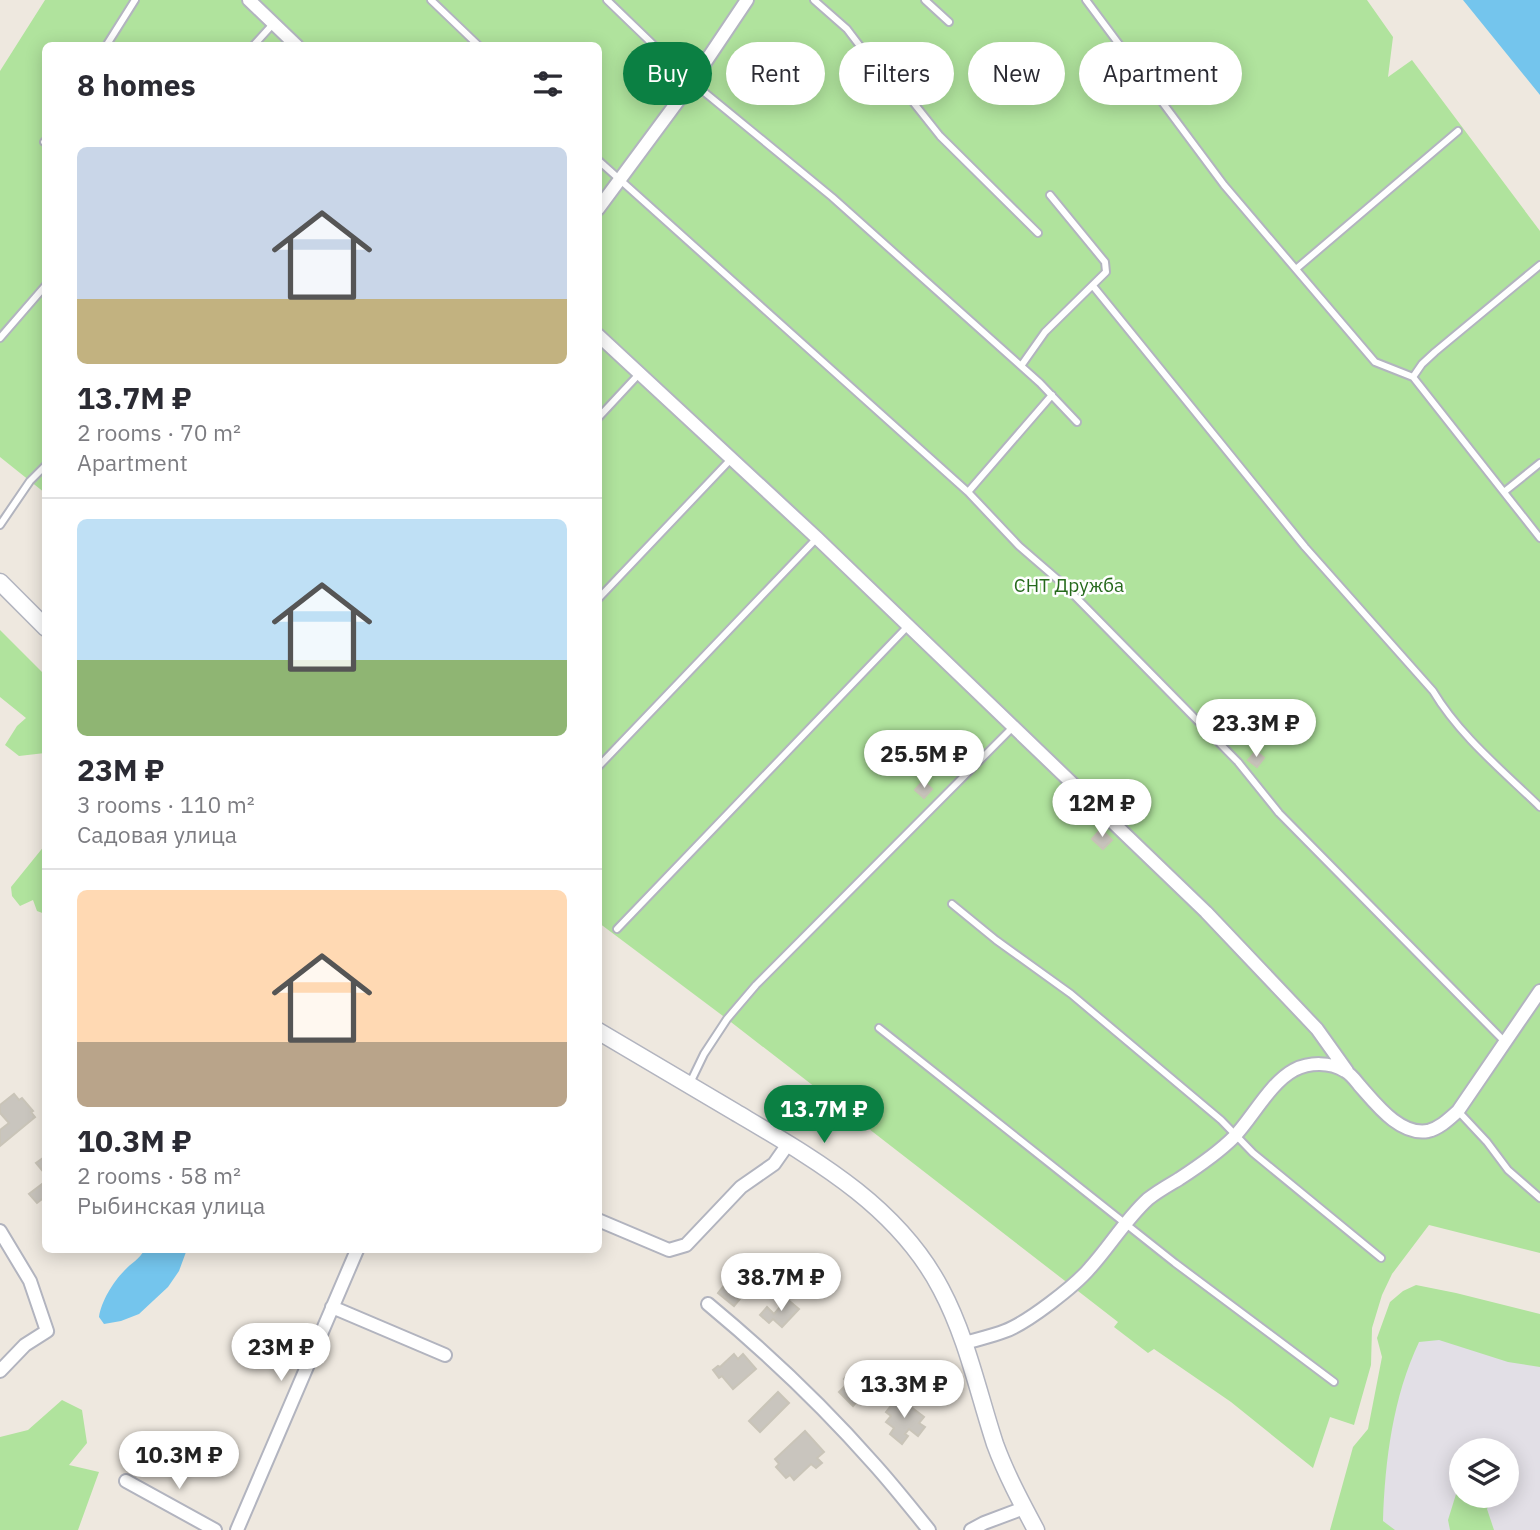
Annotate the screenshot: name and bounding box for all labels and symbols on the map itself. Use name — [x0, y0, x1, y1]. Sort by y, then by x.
park label: СНТ Дружба — [1014, 573, 1124, 597]
pin: 23.3M ₽ — [1191, 700, 1321, 759]
pin: 25.5M ₽ — [859, 730, 989, 790]
pin: 12M ₽ — [1053, 780, 1151, 839]
pin: 13.7M ₽ — [759, 1086, 889, 1145]
pin: 38.7M ₽ — [716, 1254, 846, 1313]
pin: 23M ₽ — [232, 1324, 330, 1383]
pin: 13.3M ₽ — [839, 1360, 969, 1420]
pin: 10.3M ₽ — [114, 1432, 244, 1491]

